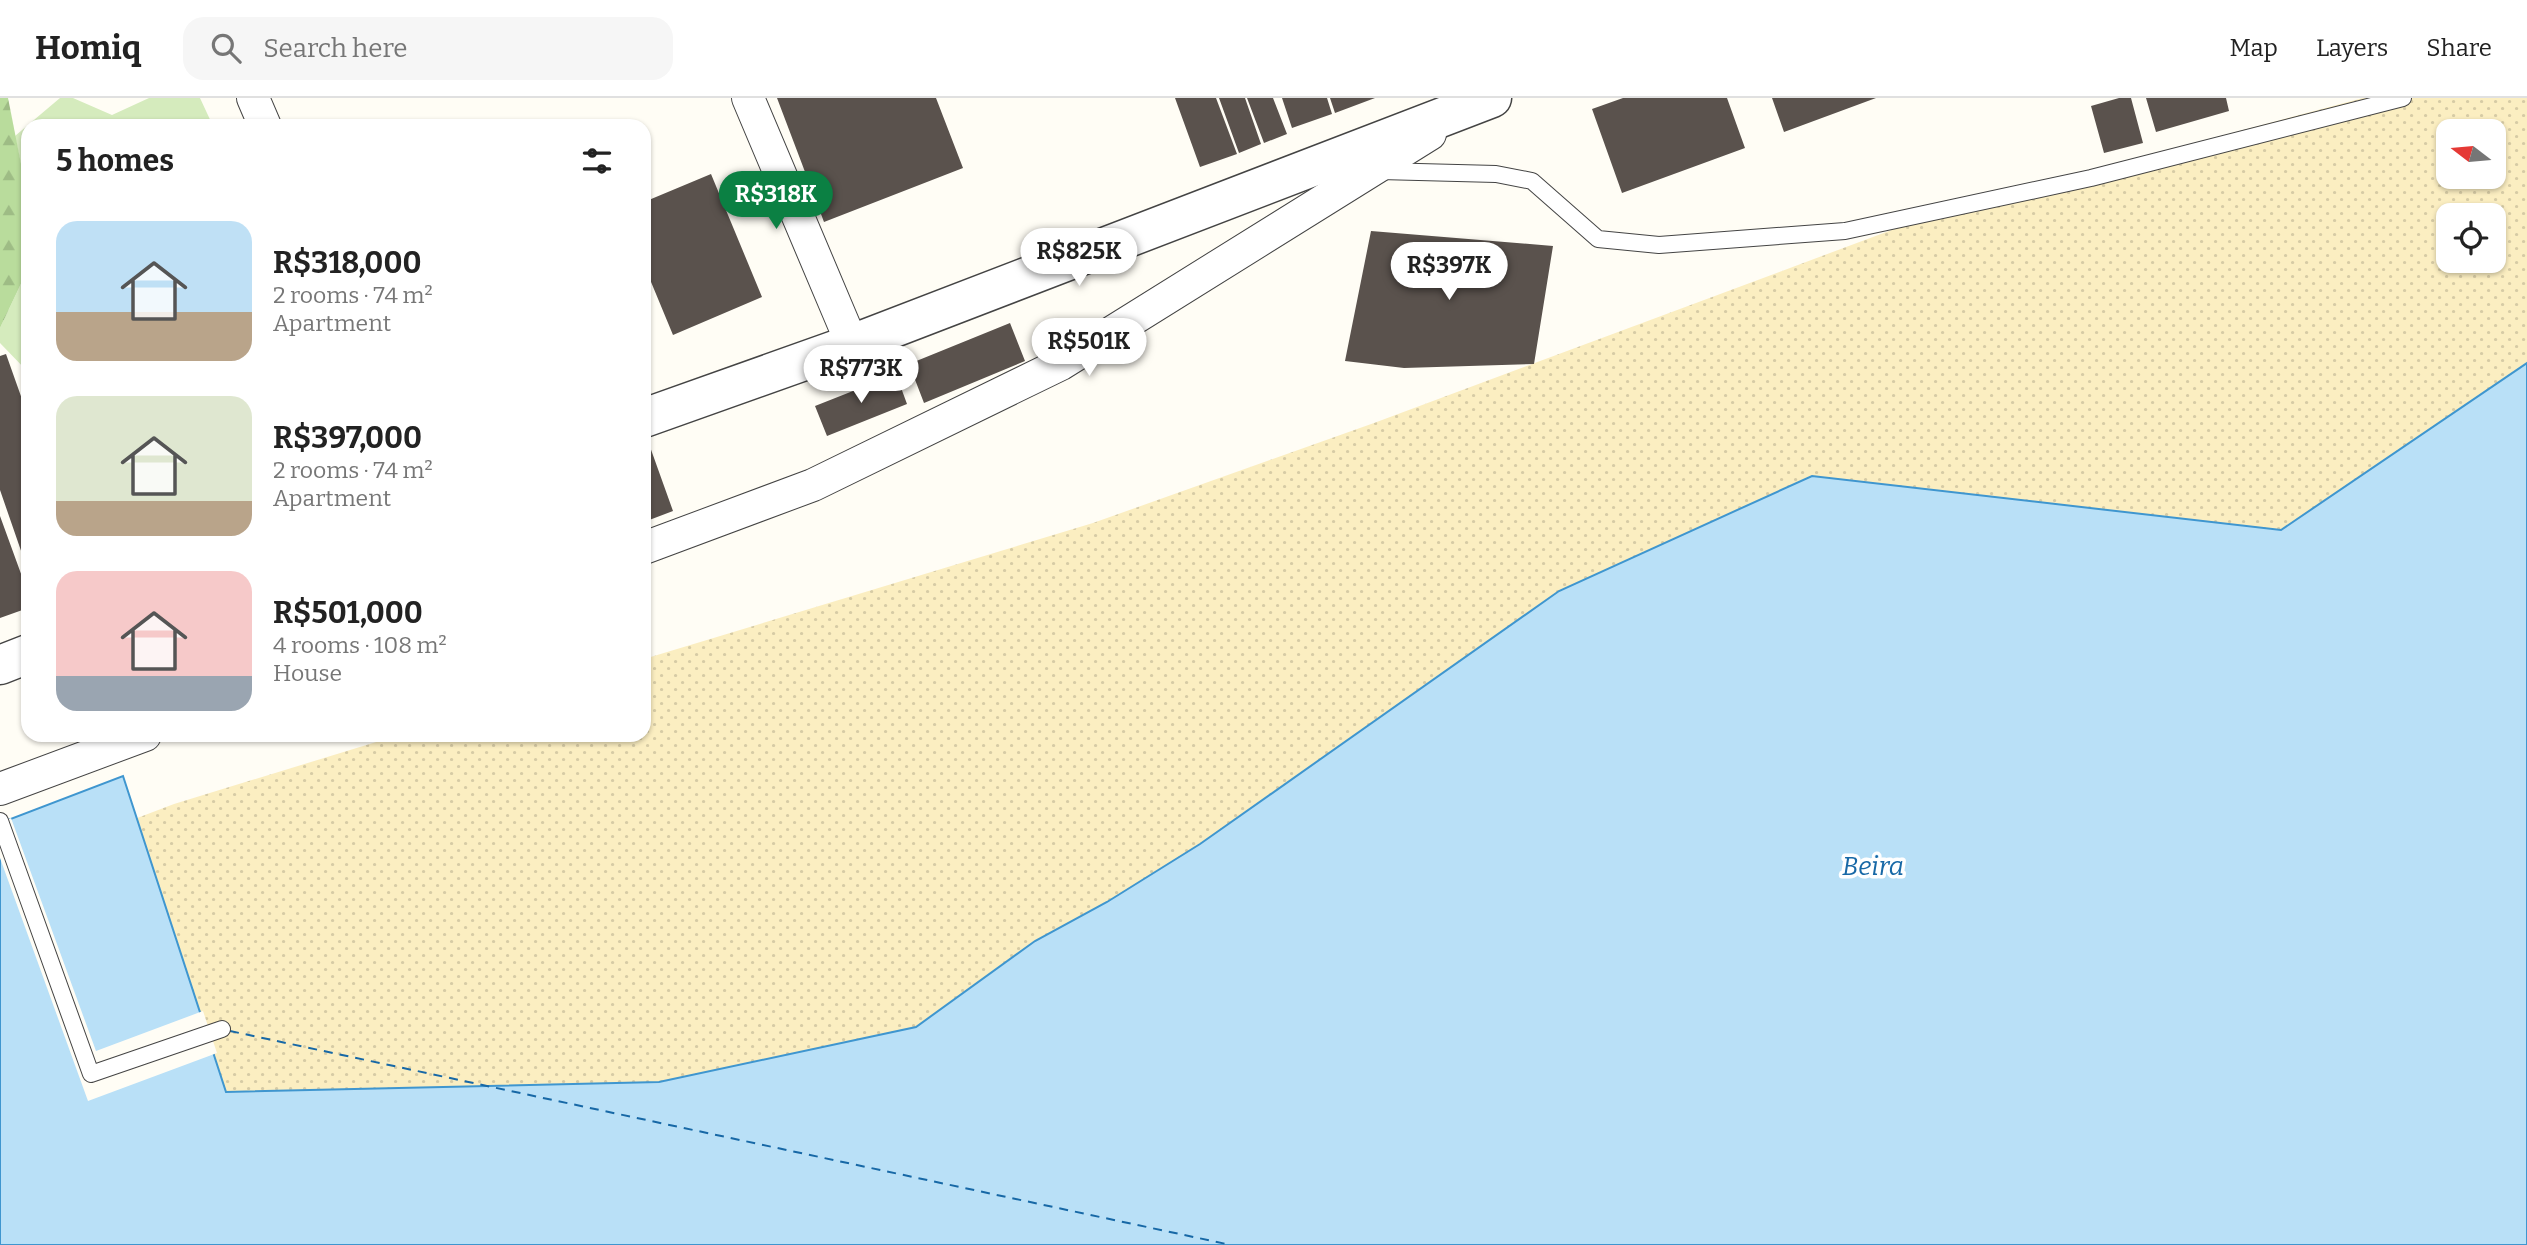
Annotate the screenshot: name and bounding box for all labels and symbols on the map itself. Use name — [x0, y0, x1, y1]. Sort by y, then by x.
north arrow — [2436, 119, 2506, 189]
pin: R$318K — [719, 172, 833, 231]
pin: R$825K — [1022, 228, 1136, 288]
pin: R$397K — [1392, 242, 1506, 302]
pin: R$501K — [1032, 318, 1146, 378]
pin: R$773K — [804, 345, 918, 405]
water label: Beira — [1842, 851, 1904, 882]

